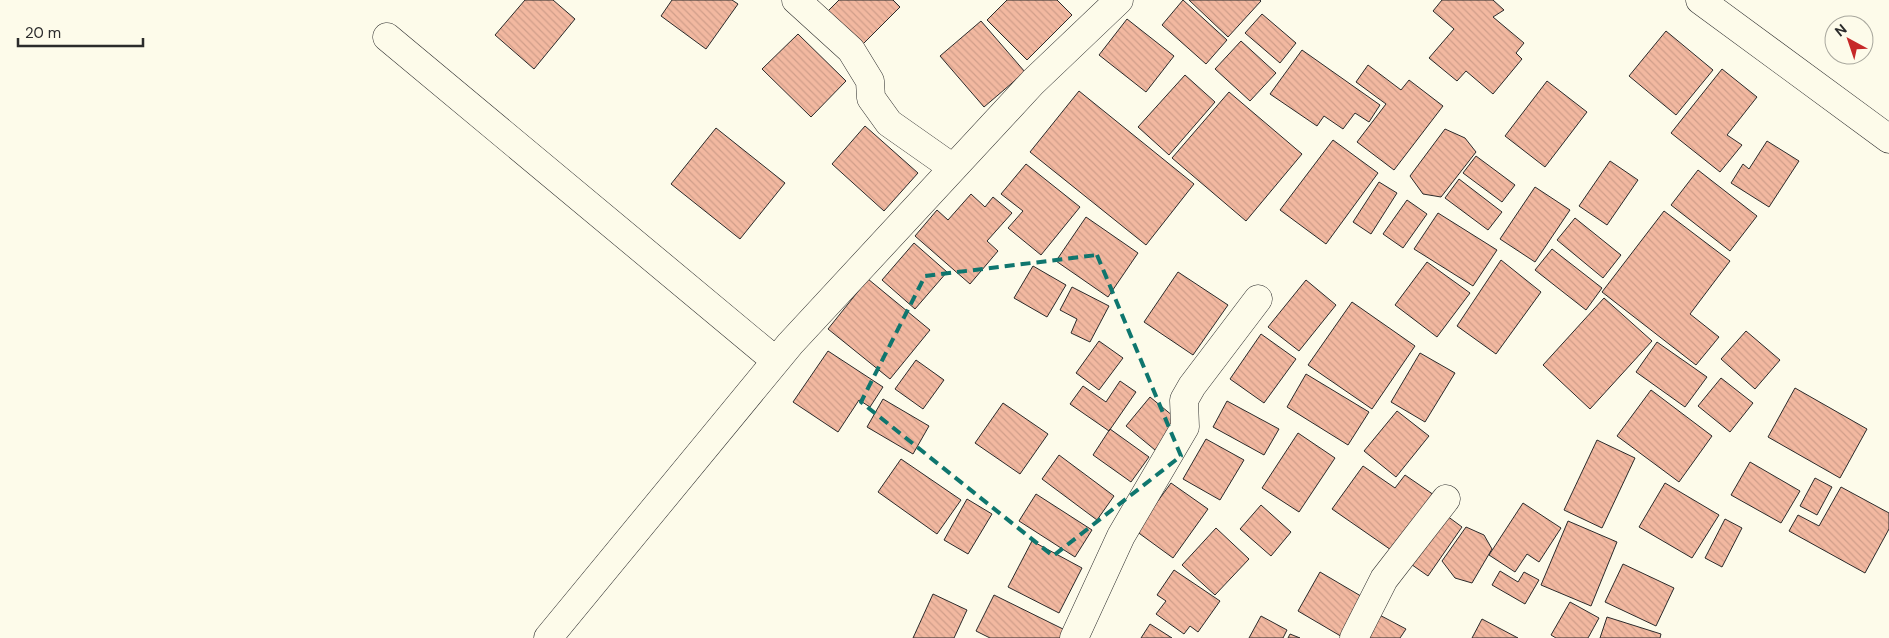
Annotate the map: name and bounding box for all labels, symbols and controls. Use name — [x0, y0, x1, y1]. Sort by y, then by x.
scale bar — [18, 15, 142, 47]
north arrow — [1824, 15, 1874, 65]
text: N — [1831, 20, 1850, 40]
text: 20 m — [25, 23, 61, 43]

